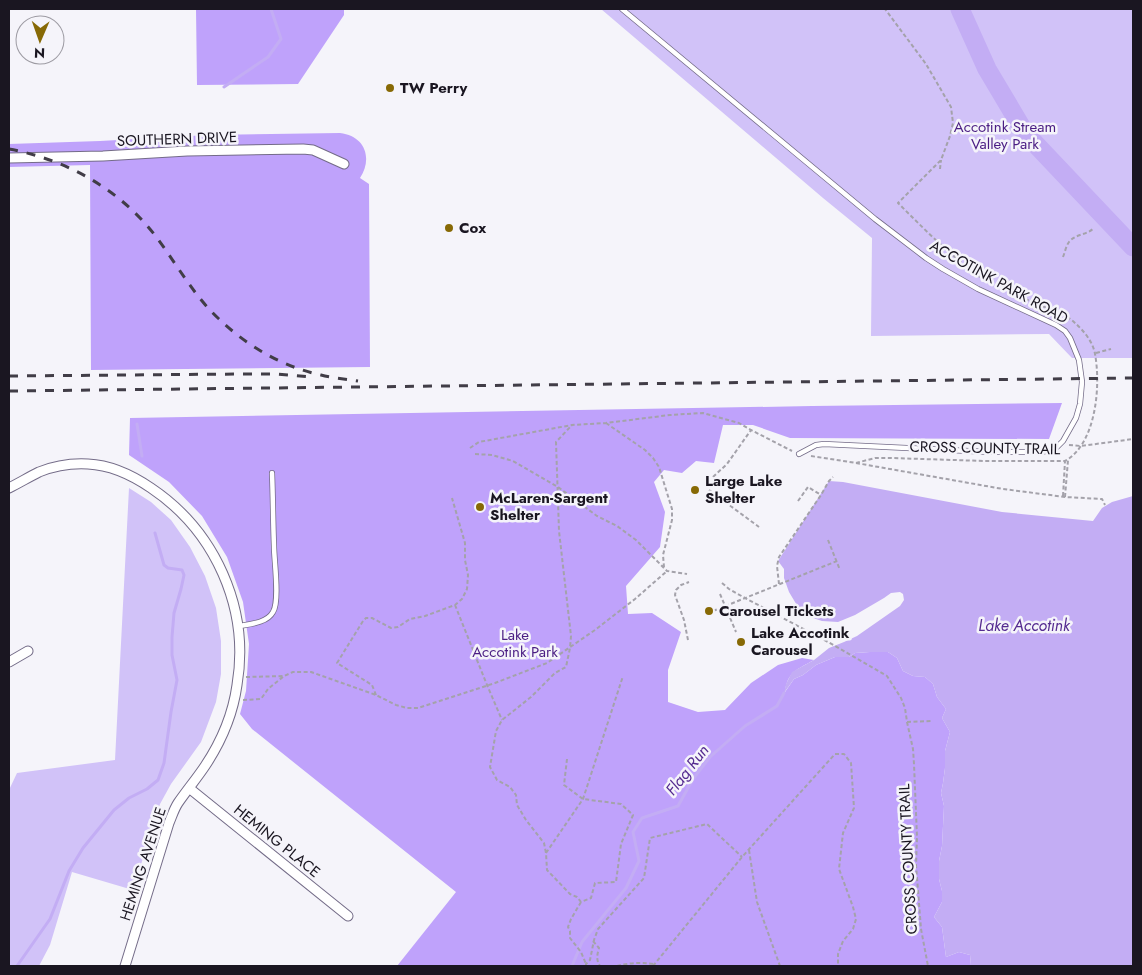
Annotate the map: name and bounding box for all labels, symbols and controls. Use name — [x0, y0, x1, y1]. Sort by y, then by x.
north arrow — [15, 15, 65, 65]
text: N — [34, 43, 45, 63]
place label: TW Perry — [400, 77, 468, 99]
marker: TW Perry — [384, 82, 396, 94]
park label: Accotink Stream Valley Park — [954, 116, 1056, 155]
street label: SOUTHERN DRIVE — [116, 126, 238, 152]
place label: Cox — [459, 217, 486, 239]
marker: Cox — [443, 222, 455, 234]
street label: ACCOTINK PARK ROAD — [926, 235, 1072, 329]
street label: CROSS COUNTY TRAIL — [909, 436, 1061, 460]
place label: Large Lake Shelter — [705, 470, 783, 509]
marker: Large Lake Shelter — [689, 484, 701, 496]
place label: McLaren-Sargent Shelter — [490, 487, 608, 526]
marker: McLaren-Sargent Shelter — [474, 501, 486, 513]
place label: Carousel Tickets — [719, 600, 834, 622]
marker: Carousel Tickets — [703, 605, 715, 617]
water label: Lake Accotink — [978, 614, 1071, 637]
place label: Lake Accotink Carousel — [751, 622, 850, 661]
park label: Lake Accotink Park — [472, 624, 558, 663]
marker: Lake Accotink Carousel — [735, 636, 747, 648]
water label: Flag Run — [660, 740, 714, 800]
street label: CROSS COUNTY TRAIL — [893, 783, 923, 935]
street label: HEMING PLACE — [229, 799, 325, 883]
street label: HEMING AVENUE — [114, 804, 172, 924]

